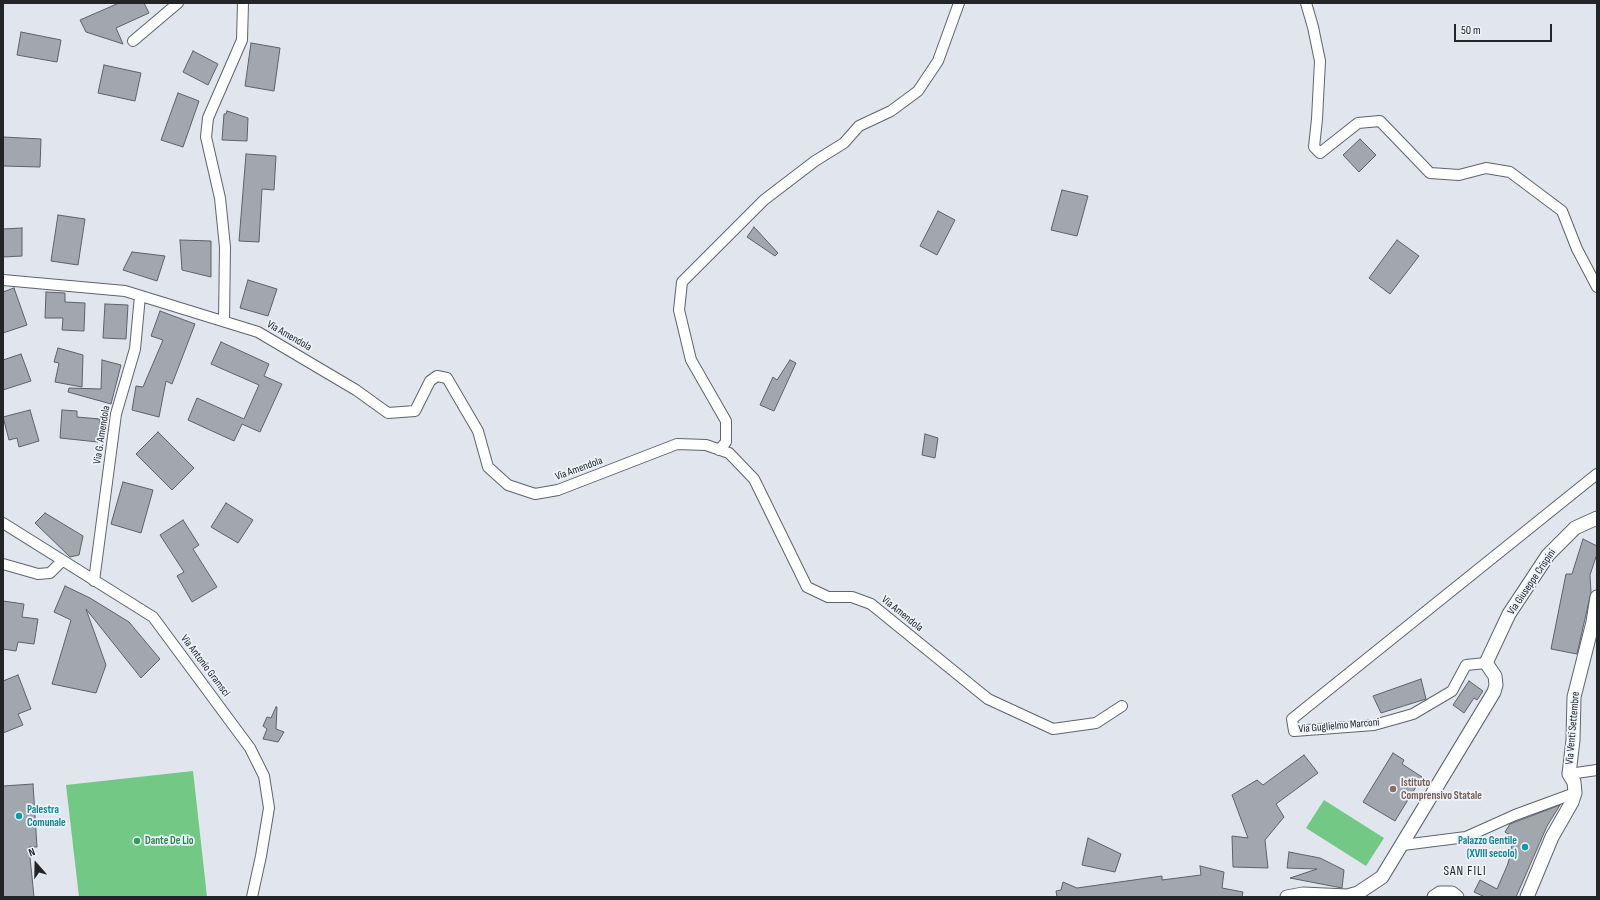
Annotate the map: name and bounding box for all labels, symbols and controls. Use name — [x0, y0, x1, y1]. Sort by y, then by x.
scale bar — [1456, 16, 1554, 42]
text: 50 m — [1461, 23, 1481, 38]
street label: Via Amendola — [264, 318, 314, 354]
street label: Via G. Amendola — [91, 405, 113, 465]
street label: Via Amendola — [553, 454, 605, 484]
street label: Via Giuseppe Crispini — [1505, 547, 1559, 617]
street label: Via Amendola — [879, 593, 925, 635]
street label: Via Antonio Gramsci — [178, 633, 232, 699]
street label: Via Venti Settembre — [1563, 691, 1583, 765]
street label: Via Guglielmo Marconi — [1298, 716, 1380, 736]
place label: Istituto Comprensivo Statale — [1401, 776, 1482, 802]
marker: Istituto Comprensivo Statale — [1388, 784, 1398, 794]
place label: Palestra Comunale — [27, 803, 66, 829]
marker: Palestra Comunale — [14, 811, 24, 821]
place label: Dante De Lio — [145, 834, 194, 848]
place label: Palazzo Gentile (XVIII secolo) — [1458, 834, 1517, 860]
marker: Dante De Lio — [132, 836, 142, 846]
marker: Palazzo Gentile (XVIII secolo) — [1520, 842, 1530, 852]
north arrow — [16, 844, 56, 884]
text: N — [27, 845, 37, 859]
district label: SAN FILI — [1443, 864, 1487, 880]

